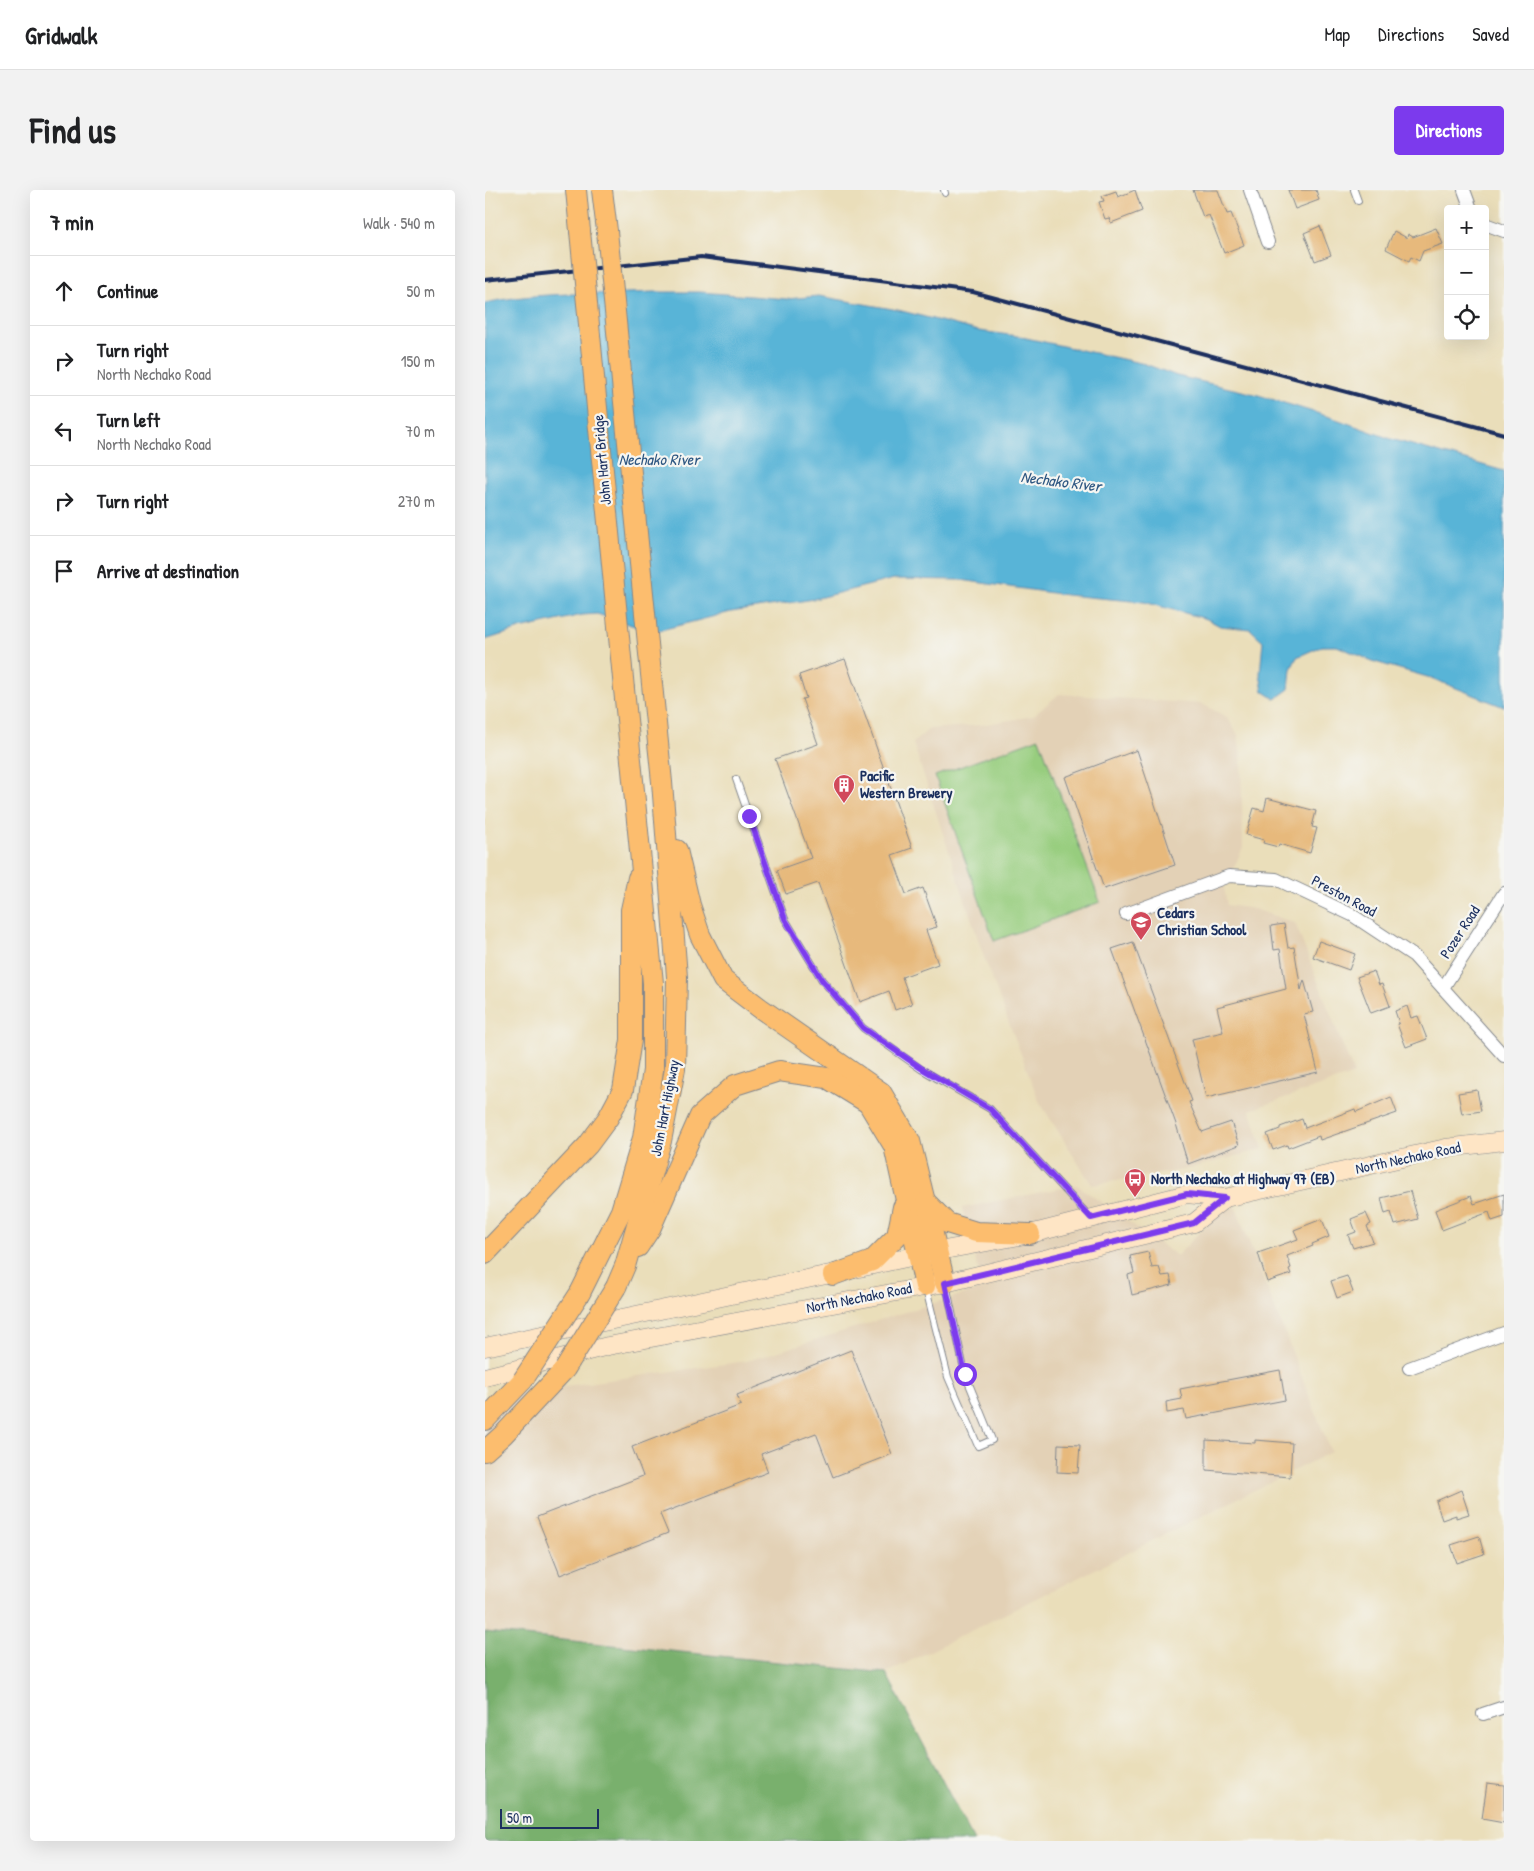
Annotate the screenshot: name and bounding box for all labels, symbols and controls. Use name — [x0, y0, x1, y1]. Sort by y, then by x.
text: Gridwalk — [25, 19, 97, 51]
text: Map — [1325, 22, 1350, 47]
text: Directions — [1378, 22, 1444, 47]
text: Saved — [1472, 22, 1509, 47]
button: Directions — [1394, 106, 1504, 155]
text: Find us — [30, 107, 116, 154]
map controls — [1444, 205, 1489, 340]
button: + — [1444, 205, 1489, 250]
text: 7 min — [50, 208, 94, 237]
text: Walk · 540 m — [363, 212, 435, 234]
button: − — [1444, 250, 1489, 295]
icon: ahead — [50, 277, 78, 305]
text: Continue — [97, 278, 158, 304]
text: 50 m — [407, 280, 435, 302]
button: locate — [1444, 295, 1489, 340]
text: Turn right — [97, 337, 168, 363]
icon: right — [50, 347, 78, 375]
text: 150 m — [401, 350, 435, 372]
text: North Nechako Road — [97, 363, 211, 385]
text: Turn left — [97, 407, 160, 433]
street label: John Hart Bridge — [587, 414, 616, 506]
icon: left — [50, 417, 78, 445]
text: 70 m — [405, 420, 435, 442]
text: North Nechako Road — [97, 433, 211, 455]
water label: Nechako River — [619, 448, 701, 470]
water label: Nechako River — [1020, 465, 1104, 497]
icon: right — [50, 487, 78, 515]
text: Turn right — [97, 488, 168, 514]
text: 270 m — [398, 490, 435, 512]
icon: arrive — [50, 557, 78, 585]
text: Arrive at destination — [97, 558, 239, 584]
place label: Pacific Western Brewery — [860, 765, 953, 804]
building icon: Pacific Western Brewery — [832, 773, 856, 804]
route end — [738, 805, 761, 828]
street label: Preston Road — [1308, 870, 1381, 922]
street label: Pozer Road — [1435, 901, 1485, 962]
place label: Cedars Christian School — [1157, 902, 1247, 940]
school or university icon: Cedars Christian School — [1129, 910, 1153, 941]
street label: John Hart Highway — [645, 1058, 684, 1158]
street label: North Nechako Road — [1353, 1136, 1463, 1179]
bus stop icon: North Nechako at Highway 97 (EB) — [1123, 1167, 1147, 1198]
place label: North Nechako at Highway 97 (EB) — [1151, 1168, 1335, 1190]
street label: North Nechako Road — [804, 1277, 914, 1318]
route start — [954, 1363, 977, 1386]
scale bar — [500, 1806, 599, 1829]
text: 50 m — [507, 1808, 532, 1827]

